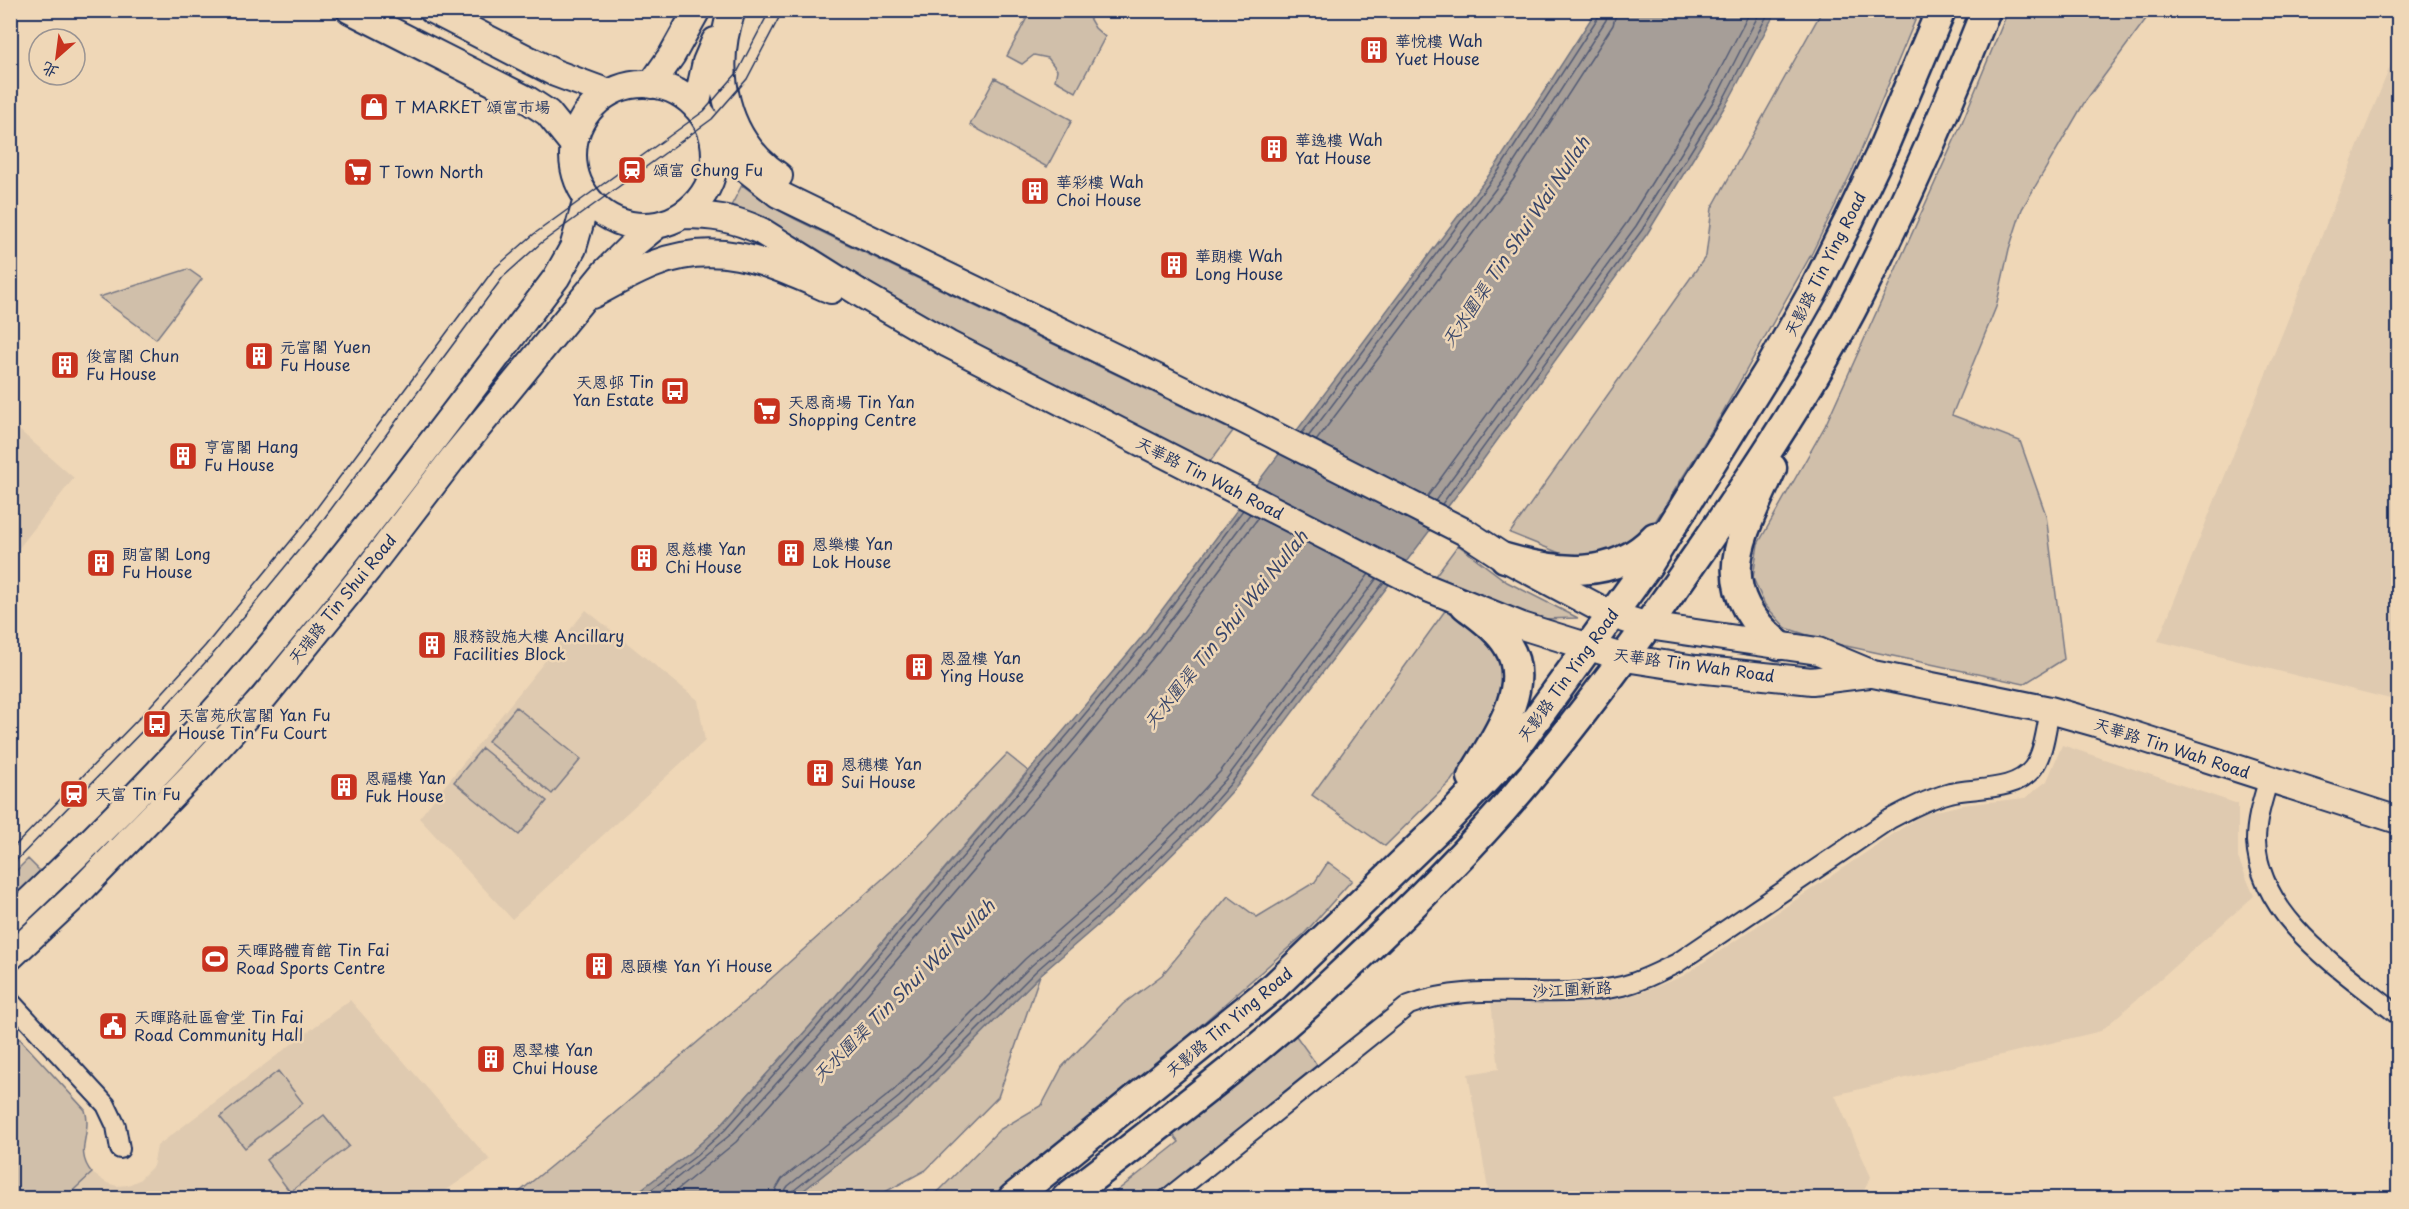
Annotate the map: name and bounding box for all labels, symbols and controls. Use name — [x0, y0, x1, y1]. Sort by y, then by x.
north arrow — [27, 27, 87, 87]
place label: 華悅樓 Wah Yuet House — [1395, 28, 1483, 70]
building icon: 華悅樓 Wah Yuet House — [1358, 34, 1390, 66]
text: 北 — [37, 57, 62, 85]
shop icon: T MARKET 頌富市場 — [358, 91, 390, 123]
place label: T MARKET 頌富市場 — [395, 94, 551, 118]
place label: 華逸樓 Wah Yat House — [1295, 127, 1383, 169]
water label: 天水圍渠 Tin Shui Wai Nullah — [1434, 130, 1596, 352]
building icon: 華逸樓 Wah Yat House — [1258, 133, 1290, 165]
station icon: 頌富 Chung Fu — [616, 154, 648, 186]
supermarket icon: T Town North — [342, 156, 374, 188]
place label: 頌富 Chung Fu — [653, 157, 763, 181]
place label: T Town North — [379, 159, 484, 183]
place label: 華彩樓 Wah Choi House — [1056, 169, 1144, 211]
building icon: 華彩樓 Wah Choi House — [1019, 175, 1051, 207]
street label: 天影路 Tin Ying Road — [1777, 187, 1871, 340]
place label: 華朗樓 Wah Long House — [1195, 243, 1283, 285]
building icon: 華朗樓 Wah Long House — [1158, 249, 1190, 281]
place label: 元富閣 Yuen Fu House — [280, 334, 371, 376]
building icon: 元富閣 Yuen Fu House — [243, 340, 275, 372]
place label: 俊富閣 Chun Fu House — [86, 343, 179, 385]
building icon: 俊富閣 Chun Fu House — [49, 349, 81, 381]
place label: 天恩邨 Tin Yan Estate — [572, 369, 654, 411]
bus stop icon: 天恩邨 Tin Yan Estate — [659, 375, 691, 407]
place label: 天恩商場 Tin Yan Shopping Centre — [788, 389, 916, 431]
supermarket icon: 天恩商場 Tin Yan Shopping Centre — [751, 395, 783, 427]
street label: 天華路 Tin Wah Road — [1133, 430, 1288, 525]
place label: 亨富閣 Hang Fu House — [204, 434, 298, 476]
building icon: 亨富閣 Hang Fu House — [167, 440, 199, 472]
water label: 天水圍渠 Tin Shui Wai Nullah — [1136, 523, 1314, 734]
street label: 天瑞路 Tin Shui Road — [281, 528, 401, 668]
place label: 恩樂樓 Yan Lok House — [812, 531, 893, 573]
place label: 恩慈樓 Yan Chi House — [665, 536, 746, 578]
building icon: 恩樂樓 Yan Lok House — [775, 537, 807, 569]
place label: 朗富閣 Long Fu House — [122, 541, 211, 583]
building icon: 恩慈樓 Yan Chi House — [628, 542, 660, 574]
building icon: 朗富閣 Long Fu House — [85, 547, 117, 579]
street label: 天影路 Tin Ying Road — [1511, 603, 1624, 746]
place label: 服務設施大樓 Ancillary Facilities Block — [453, 623, 624, 665]
building icon: 服務設施大樓 Ancillary Facilities Block — [416, 629, 448, 661]
street label: 天華路 Tin Wah Road — [1612, 641, 1776, 687]
place label: 恩盈樓 Yan Ying House — [940, 645, 1025, 687]
building icon: 恩盈樓 Yan Ying House — [903, 651, 935, 683]
place label: 天富苑欣富閣 Yan Fu House Tin Fu Court — [178, 702, 331, 744]
bus stop icon: 天富苑欣富閣 Yan Fu House Tin Fu Court — [141, 708, 173, 740]
street label: 天華路 Tin Wah Road — [2091, 711, 2253, 784]
place label: 恩穗樓 Yan Sui House — [841, 751, 922, 793]
building icon: 恩穗樓 Yan Sui House — [804, 757, 836, 789]
place label: 恩福樓 Yan Fuk House — [365, 765, 446, 807]
building icon: 恩福樓 Yan Fuk House — [328, 771, 360, 803]
station icon: 天富 Tin Fu — [58, 778, 90, 810]
place label: 天富 Tin Fu — [95, 781, 181, 805]
water label: 天水圍渠 Tin Shui Wai Nullah — [805, 892, 1001, 1087]
place label: 天暉路體育館 Tin Fai Road Sports Centre — [236, 937, 390, 979]
sports icon: 天暉路體育館 Tin Fai Road Sports Centre — [199, 943, 231, 975]
building icon: 恩頤樓 Yan Yi House — [583, 950, 615, 982]
place label: 恩頤樓 Yan Yi House — [620, 953, 773, 977]
street label: 天影路 Tin Ying Road — [1160, 961, 1297, 1082]
street label: 沙江圍新路 — [1531, 974, 1613, 1002]
place label: 天暉路社區會堂 Tin Fai Road Community Hall — [134, 1004, 304, 1046]
public building icon: 天暉路社區會堂 Tin Fai Road Community Hall — [97, 1010, 129, 1042]
place label: 恩翠樓 Yan Chui House — [512, 1037, 599, 1079]
building icon: 恩翠樓 Yan Chui House — [475, 1043, 507, 1075]

